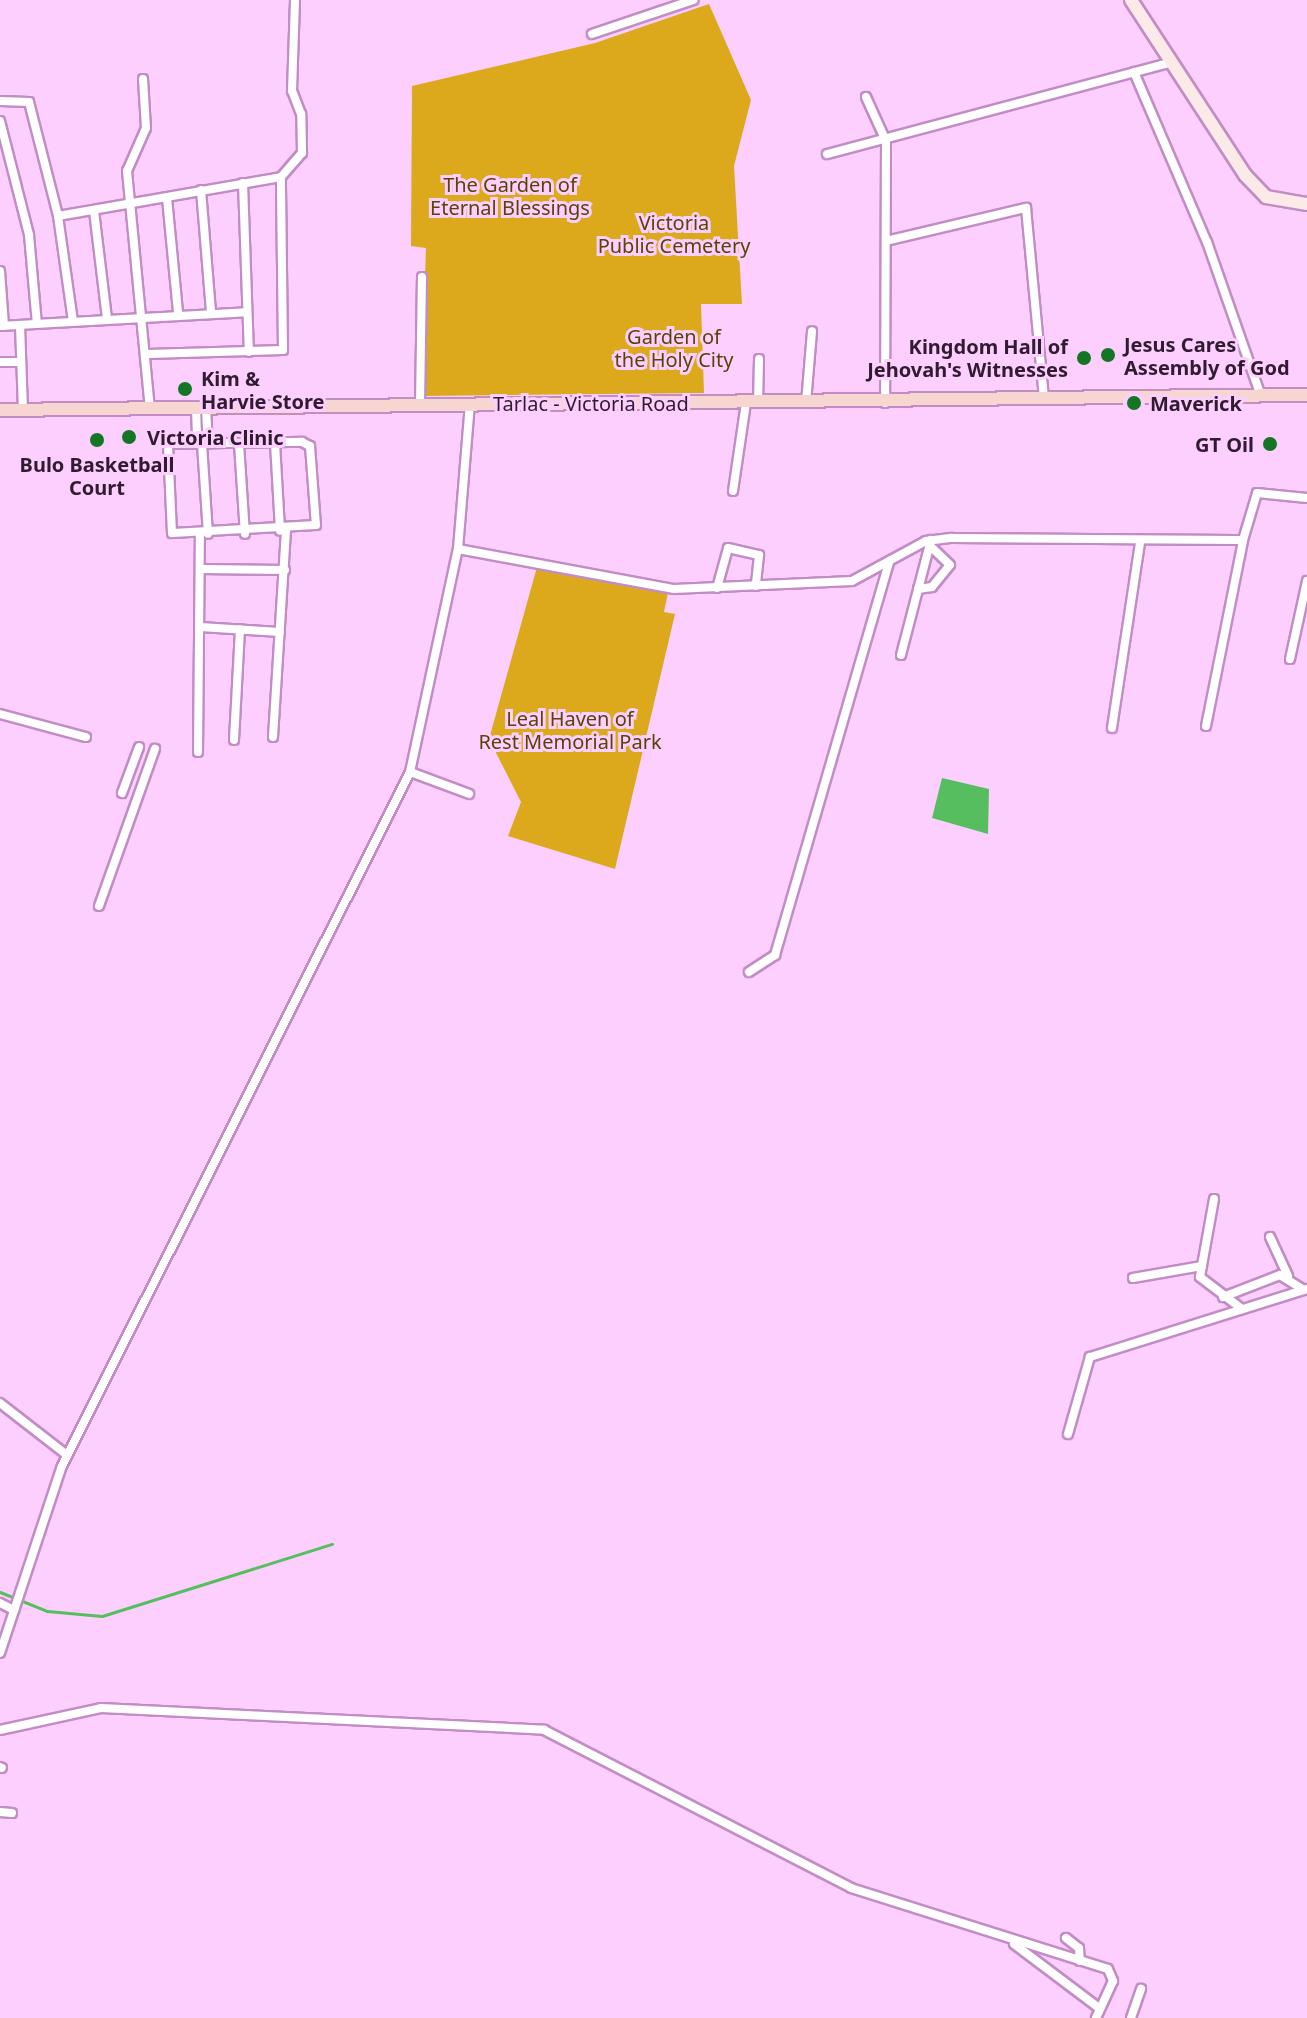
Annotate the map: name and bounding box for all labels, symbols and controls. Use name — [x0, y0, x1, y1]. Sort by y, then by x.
park label: The Garden of Eternal Blessings — [430, 173, 590, 220]
park label: Victoria Public Cemetery — [598, 210, 750, 257]
park label: Garden of the Holy City — [615, 325, 733, 372]
place label: Jesus Cares Assembly of God — [1124, 332, 1290, 379]
place label: Kingdom Hall of Jehovah's Witnesses — [867, 334, 1068, 381]
marker: Jesus Cares Assembly of God — [1099, 346, 1117, 364]
marker: Kingdom Hall of Jehovah's Witnesses — [1075, 349, 1093, 367]
place label: Kim & Harvie Store — [201, 366, 324, 413]
marker: Kim & Harvie Store — [176, 380, 194, 398]
street label: Tarlac - Victoria Road — [493, 391, 689, 415]
place label: Maverick — [1150, 391, 1242, 415]
marker: Maverick — [1125, 394, 1143, 412]
place label: Victoria Clinic — [147, 425, 284, 449]
marker: Victoria Clinic — [118, 426, 140, 448]
marker: Bulo Basketball Court — [88, 431, 106, 449]
place label: GT Oil — [1195, 432, 1254, 456]
marker: GT Oil — [1261, 435, 1279, 453]
place label: Bulo Basketball Court — [20, 452, 174, 499]
park label: Leal Haven of Rest Memorial Park — [478, 706, 662, 753]

